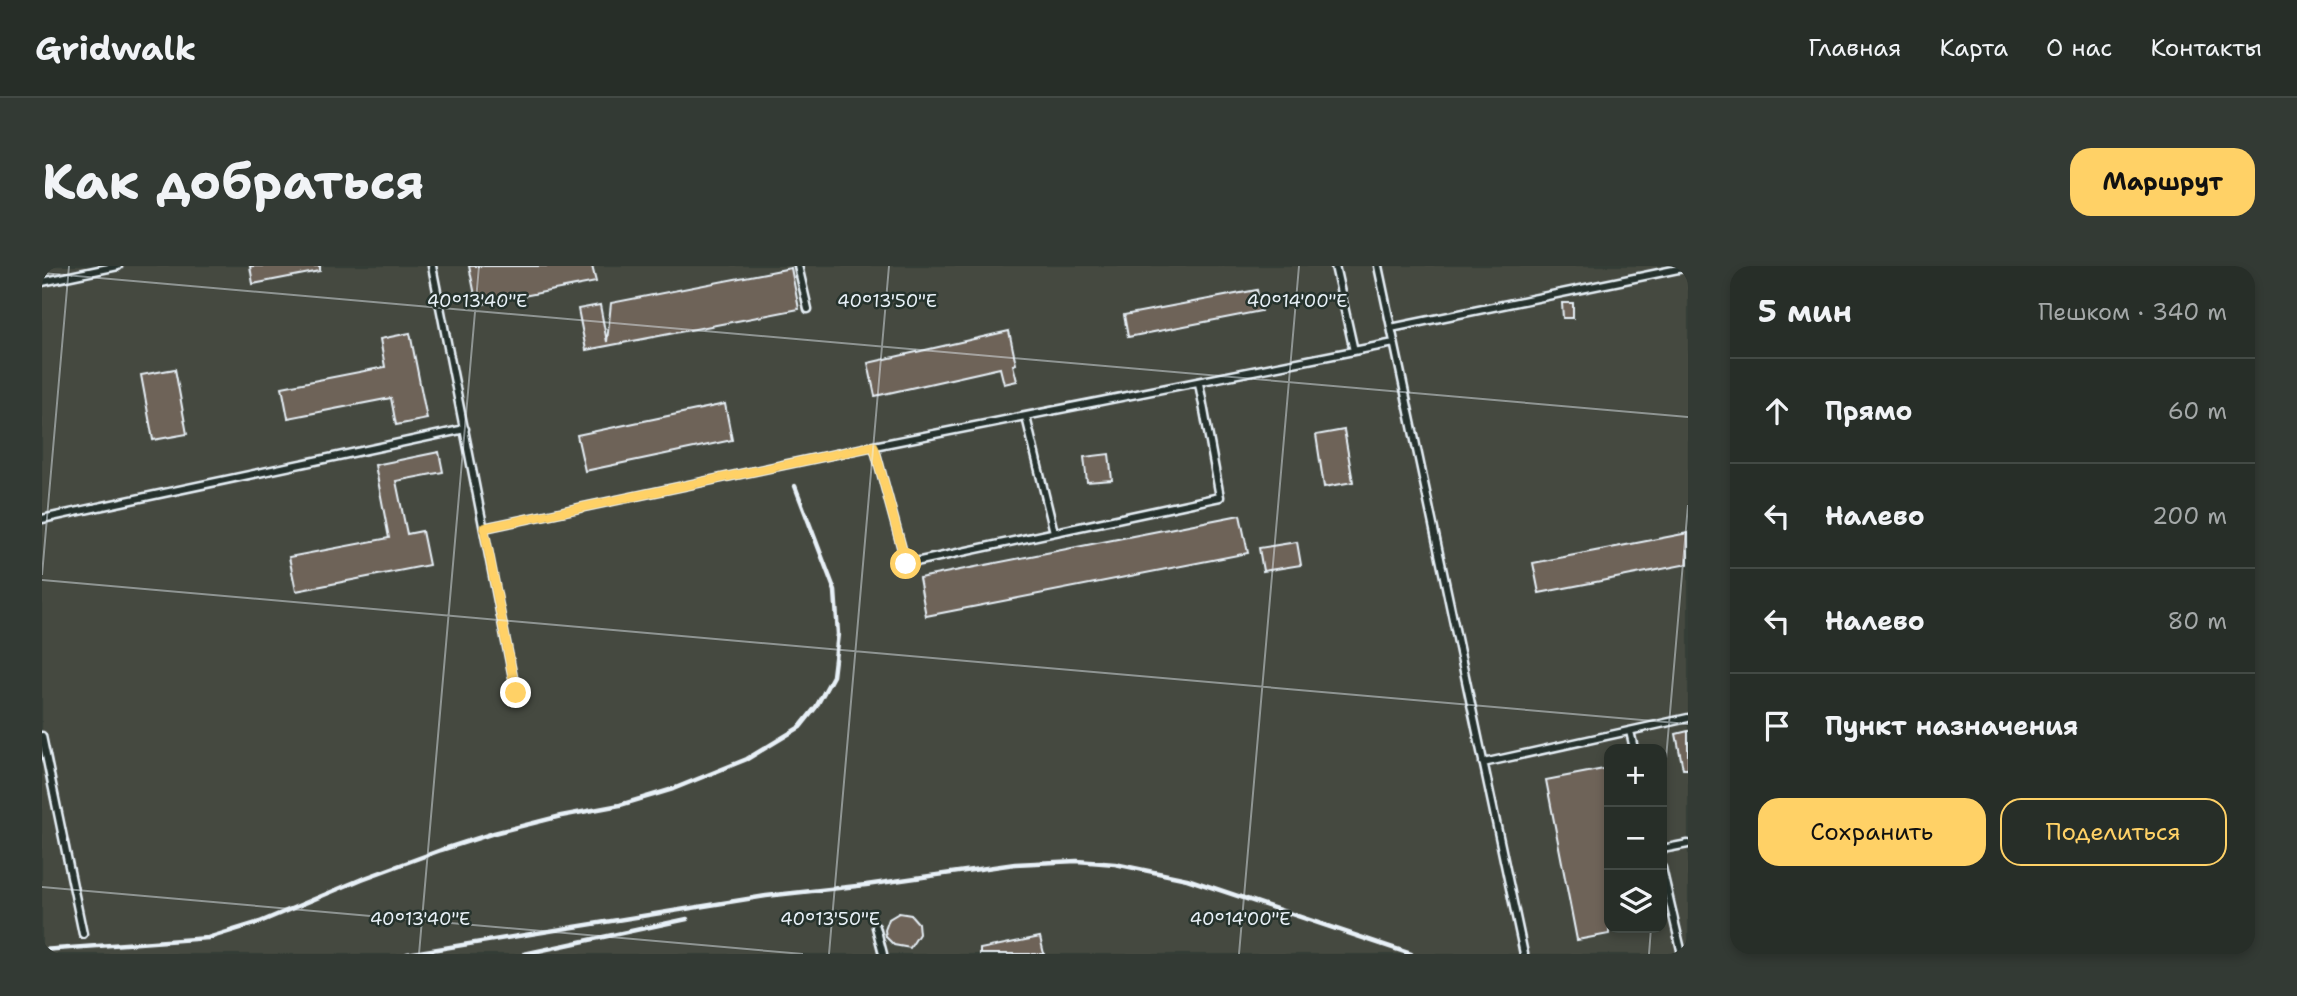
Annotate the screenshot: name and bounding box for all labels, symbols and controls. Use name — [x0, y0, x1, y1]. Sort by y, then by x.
text: Gridwalk — [35, 26, 196, 71]
text: Главная — [1808, 32, 1901, 64]
text: Карта — [1939, 32, 2008, 64]
text: О нас — [2046, 32, 2112, 64]
text: Контакты — [2150, 32, 2262, 64]
button: Маршрут — [2070, 148, 2255, 216]
text: Как добраться — [42, 149, 424, 215]
text: 40°13'40"E — [427, 289, 527, 313]
text: 40°13'50"E — [837, 289, 937, 313]
text: 40°14'00"E — [1246, 289, 1348, 313]
text: 5 мин — [1758, 291, 1852, 332]
text: Пешком · 340 m — [2038, 297, 2227, 327]
icon: ahead — [1758, 392, 1796, 430]
text: Прямо — [1825, 393, 1913, 428]
text: 60 m — [2168, 396, 2227, 426]
icon: left — [1758, 497, 1796, 535]
text: Налево — [1825, 498, 1925, 533]
text: 200 m — [2152, 501, 2227, 531]
route start — [890, 548, 921, 579]
icon: left — [1758, 602, 1796, 640]
text: Налево — [1825, 603, 1925, 638]
text: 80 m — [2168, 606, 2227, 636]
route end — [500, 677, 531, 708]
icon: arrive — [1758, 707, 1796, 745]
text: Пункт назначения — [1825, 708, 2078, 743]
map controls — [1604, 744, 1667, 933]
button: + — [1604, 744, 1667, 807]
button: Сохранить — [1758, 798, 1986, 866]
button: Поделиться — [2000, 798, 2227, 866]
button: − — [1604, 807, 1667, 870]
button: layers — [1604, 870, 1667, 933]
text: 40°13'40"E — [370, 907, 470, 931]
text: 40°13'50"E — [780, 907, 880, 931]
text: 40°14'00"E — [1189, 907, 1291, 931]

